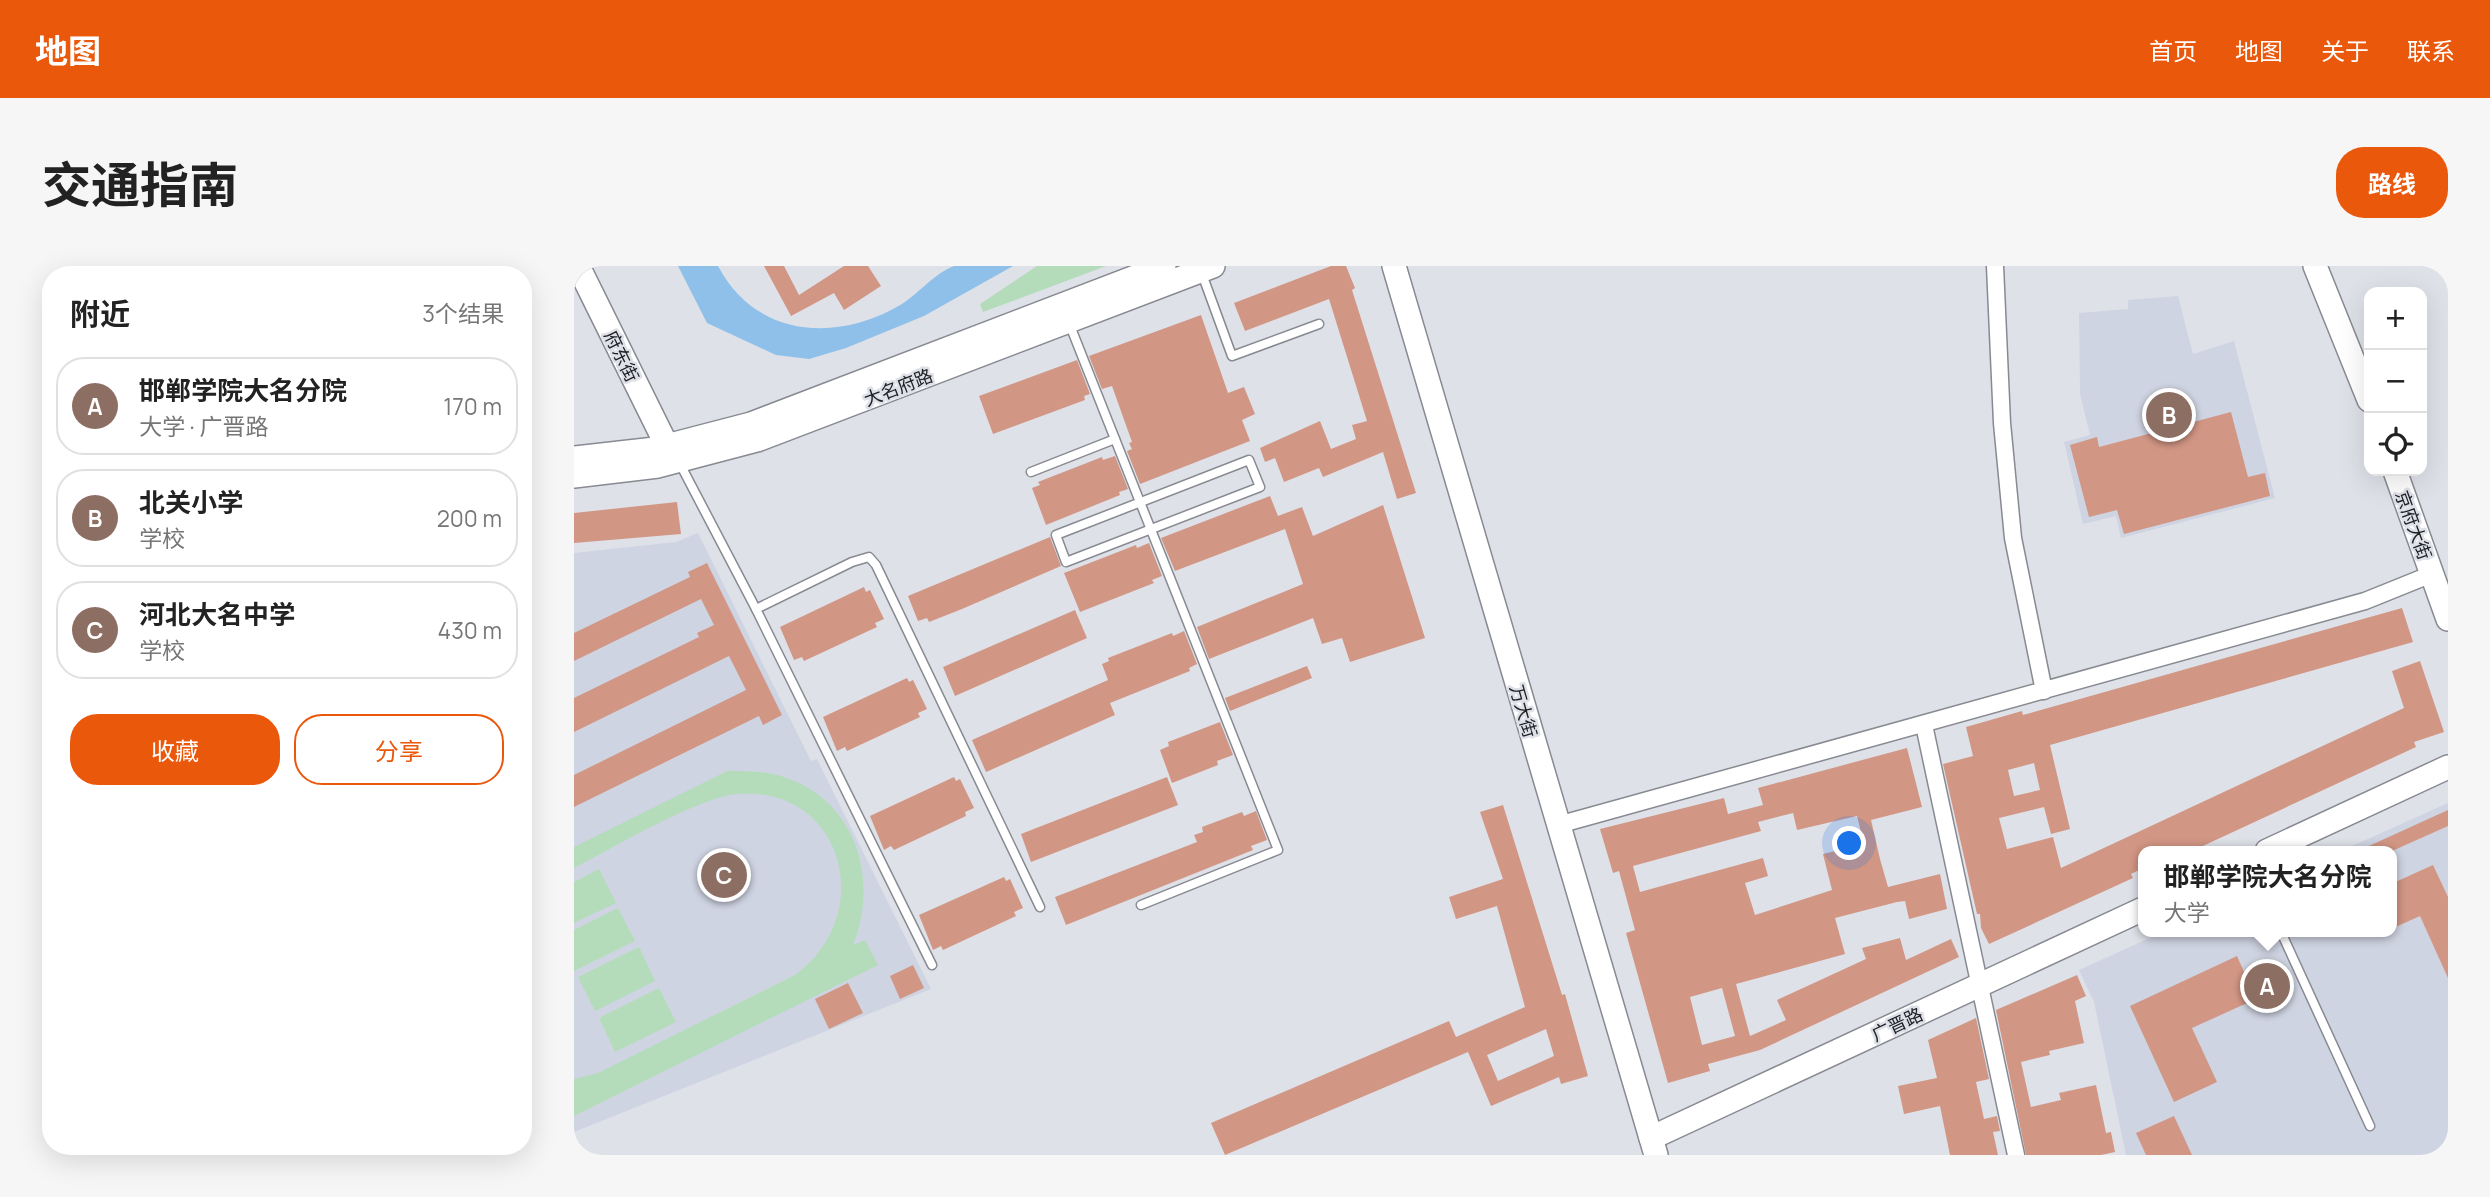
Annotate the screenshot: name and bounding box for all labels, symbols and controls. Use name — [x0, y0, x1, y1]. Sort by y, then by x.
text: 地图 — [35, 28, 101, 73]
text: 首页 — [2149, 34, 2197, 67]
text: 地图 — [2235, 34, 2283, 67]
text: 关于 — [2321, 34, 2369, 67]
text: 联系 — [2407, 34, 2455, 67]
button: 路线 — [2336, 147, 2448, 218]
text: 交通指南 — [42, 151, 238, 218]
map controls — [2364, 287, 2427, 476]
button: + — [2364, 287, 2427, 350]
text: 附近 — [70, 293, 130, 334]
text: 3个结果 — [422, 297, 504, 329]
street label: 府东街 — [599, 326, 645, 386]
button: − — [2364, 350, 2427, 413]
street label: 大名府路 — [860, 363, 936, 411]
text: 邯郸学院大名分院 — [139, 372, 347, 408]
pin: B — [2146, 389, 2192, 441]
text: A — [87, 390, 103, 422]
text: 170 m — [443, 390, 502, 422]
text: 大学 · 广晋路 — [139, 410, 268, 442]
button: locate — [2364, 413, 2427, 476]
text: 北关小学 — [139, 484, 243, 520]
street label: 京府大街 — [2390, 487, 2438, 563]
text: B — [88, 502, 102, 534]
text: 200 m — [437, 502, 502, 534]
text: 学校 — [139, 522, 185, 554]
text: 河北大名中学 — [139, 596, 295, 632]
text: C — [87, 614, 104, 646]
text: 430 m — [438, 614, 502, 646]
text: 学校 — [139, 634, 185, 666]
street label: 万大街 — [1505, 682, 1543, 740]
button: 收藏 — [70, 714, 280, 785]
button: 分享 — [294, 714, 504, 785]
your location — [1832, 826, 1866, 860]
popup — [2138, 846, 2397, 937]
pin: C — [701, 849, 747, 901]
text: 邯郸学院大名分院 — [2163, 858, 2372, 894]
text: 大学 — [2163, 896, 2209, 928]
pin: A — [2244, 960, 2290, 1012]
street label: 广晋路 — [1867, 1002, 1927, 1046]

